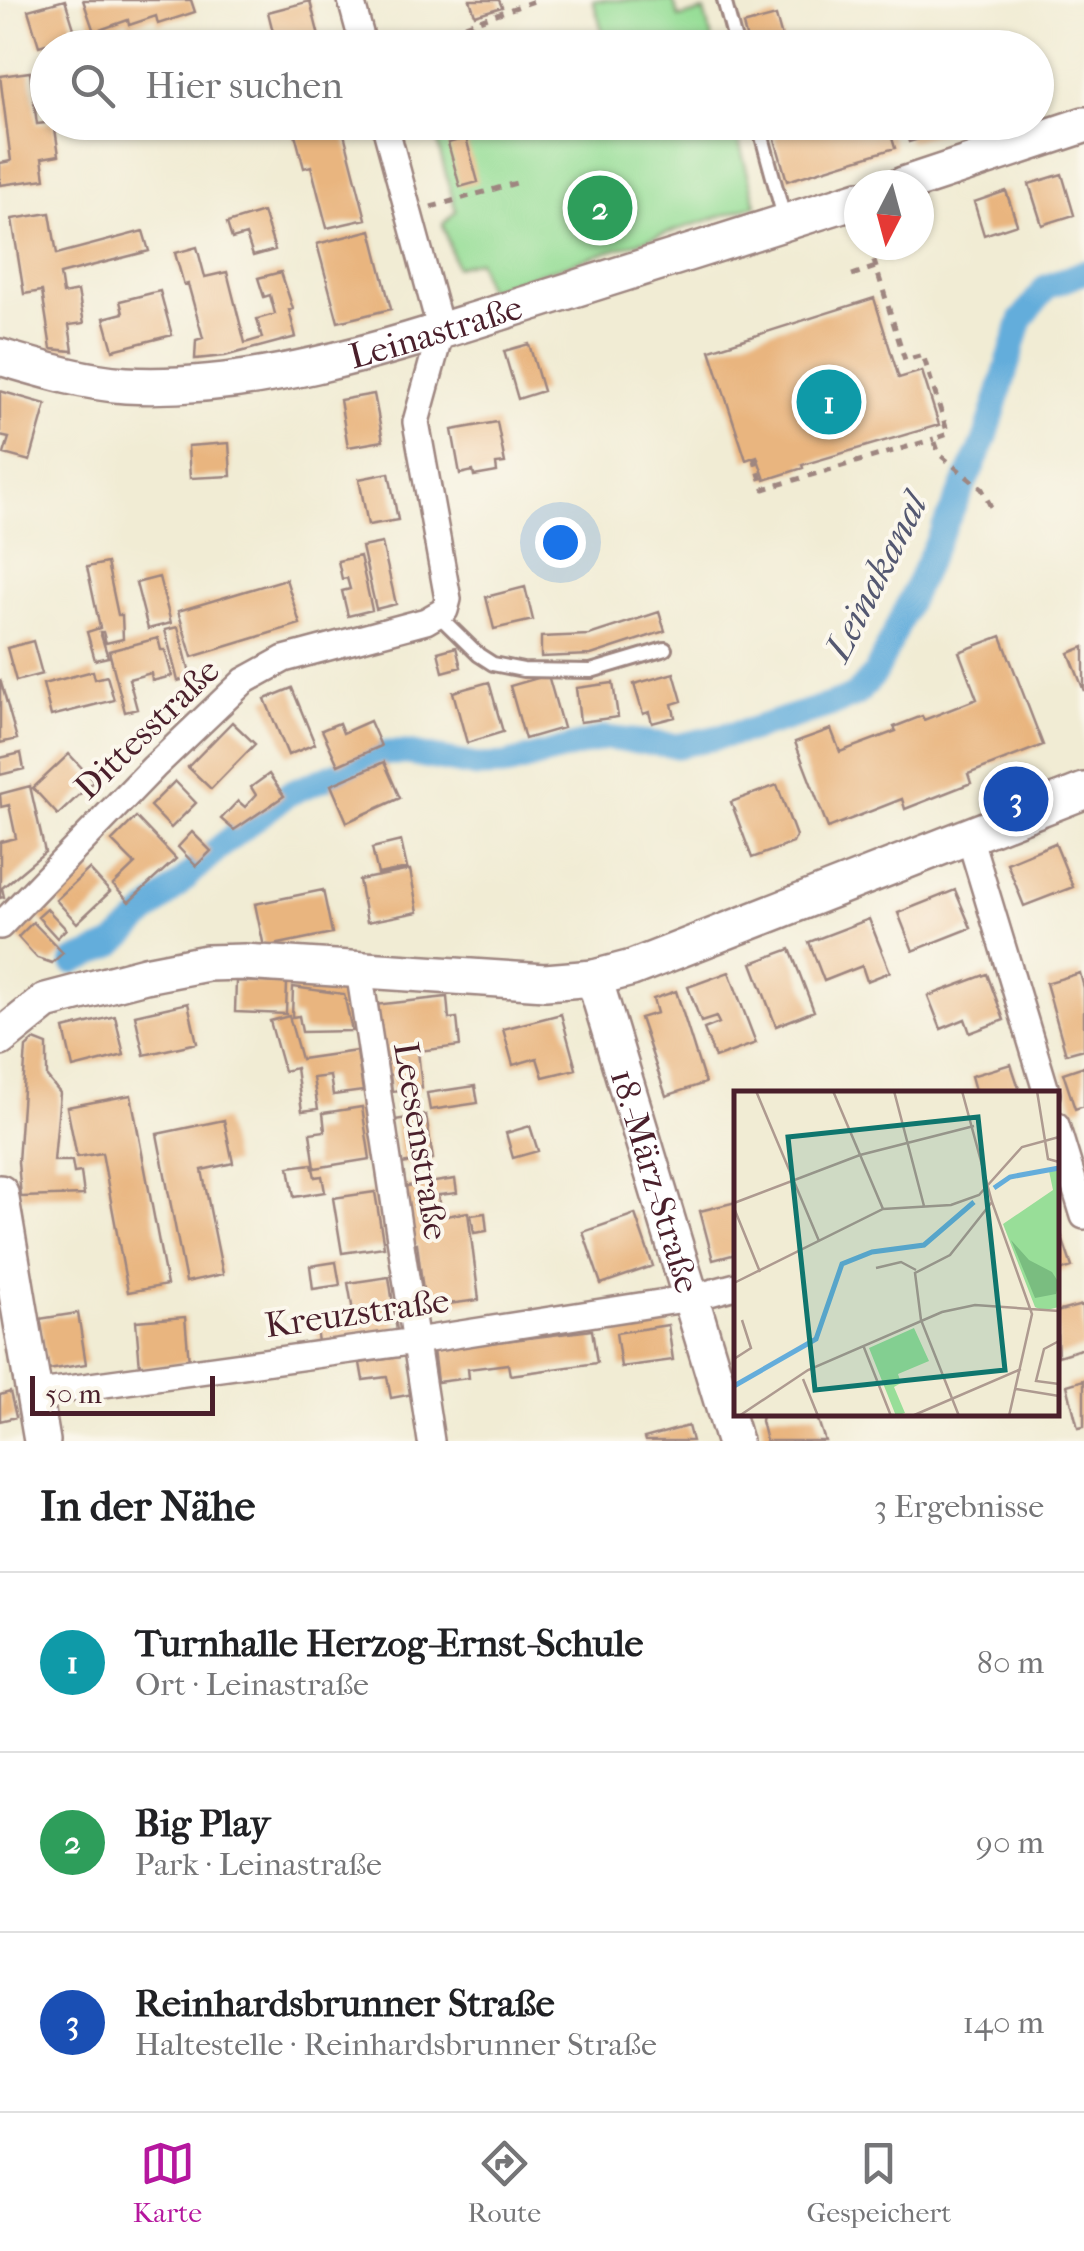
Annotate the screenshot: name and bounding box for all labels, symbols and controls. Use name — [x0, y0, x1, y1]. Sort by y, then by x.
search box — [30, 30, 1054, 140]
icon: search — [65, 58, 120, 113]
text: Hier suchen — [145, 63, 343, 108]
pin: 2 — [568, 170, 632, 246]
north arrow — [844, 170, 934, 260]
street label: Leinastraße — [345, 286, 527, 377]
pin: 1 — [796, 364, 862, 440]
water label: Leinakanal — [813, 483, 939, 671]
your location — [535, 517, 586, 568]
street label: Dittesstraße — [66, 650, 228, 808]
pin: 3 — [984, 762, 1048, 836]
street label: Leesenstraße — [385, 1039, 457, 1243]
street label: 18.-März-Straße — [602, 1064, 709, 1298]
inset map — [734, 1091, 1059, 1416]
street label: Kreuzstraße — [262, 1280, 452, 1346]
scale bar — [30, 1371, 215, 1416]
text: 50 m — [45, 1377, 102, 1410]
text: In der Nähe — [40, 1482, 255, 1531]
text: 3 Ergebnisse — [874, 1488, 1044, 1525]
text: Turnhalle Herzog-Ernst-Schule — [135, 1621, 643, 1666]
text: 1 — [67, 1644, 78, 1681]
text: 80 m — [977, 1644, 1044, 1681]
text: Ort · Leinastraße — [135, 1666, 369, 1703]
text: Big Play — [135, 1801, 270, 1846]
text: 2 — [64, 1824, 81, 1861]
text: 90 m — [976, 1824, 1044, 1861]
text: Park · Leinastraße — [135, 1846, 382, 1883]
text: Reinhardsbrunner Straße — [135, 1981, 555, 2026]
text: 3 — [66, 2004, 79, 2041]
text: 140 m — [963, 2004, 1044, 2041]
text: Haltestelle · Reinhardsbrunner Straße — [135, 2026, 657, 2063]
tab: Karte — [133, 2136, 202, 2229]
tab: Route — [468, 2136, 541, 2229]
tab: Gespeichert — [806, 2136, 951, 2229]

